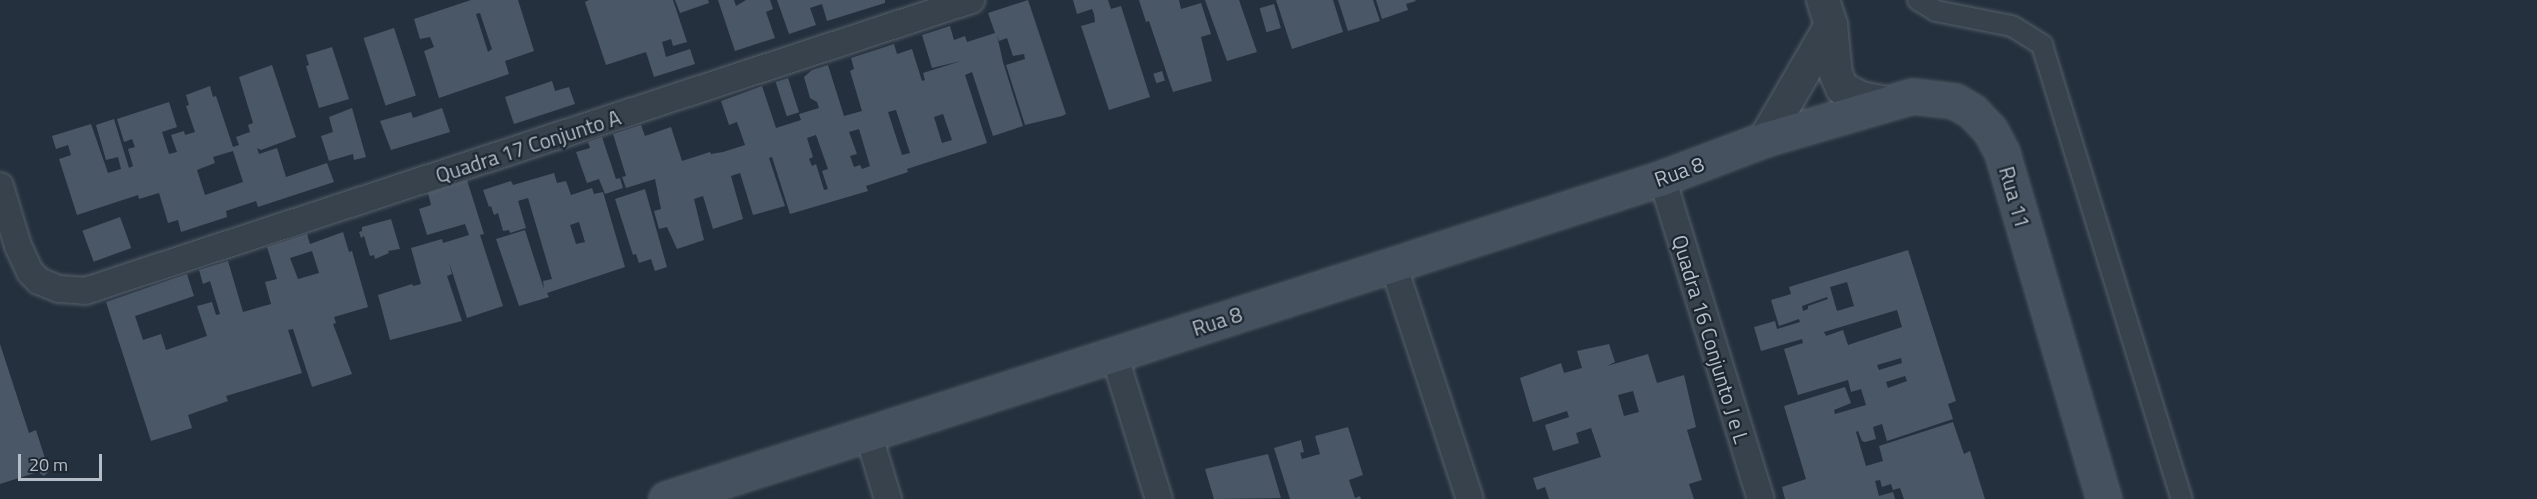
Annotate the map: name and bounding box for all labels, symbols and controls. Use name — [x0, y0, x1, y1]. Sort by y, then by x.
street label: Quadra 17 Conjunto A — [432, 104, 624, 188]
street label: Rua 8 — [1651, 150, 1707, 192]
street label: Rua 11 — [1994, 163, 2036, 231]
street label: Quadra 16 Conjunto J e L — [1667, 232, 1755, 446]
street label: Rua 8 — [1189, 301, 1245, 341]
scale bar — [21, 442, 105, 480]
text: 20 m — [29, 451, 68, 478]

